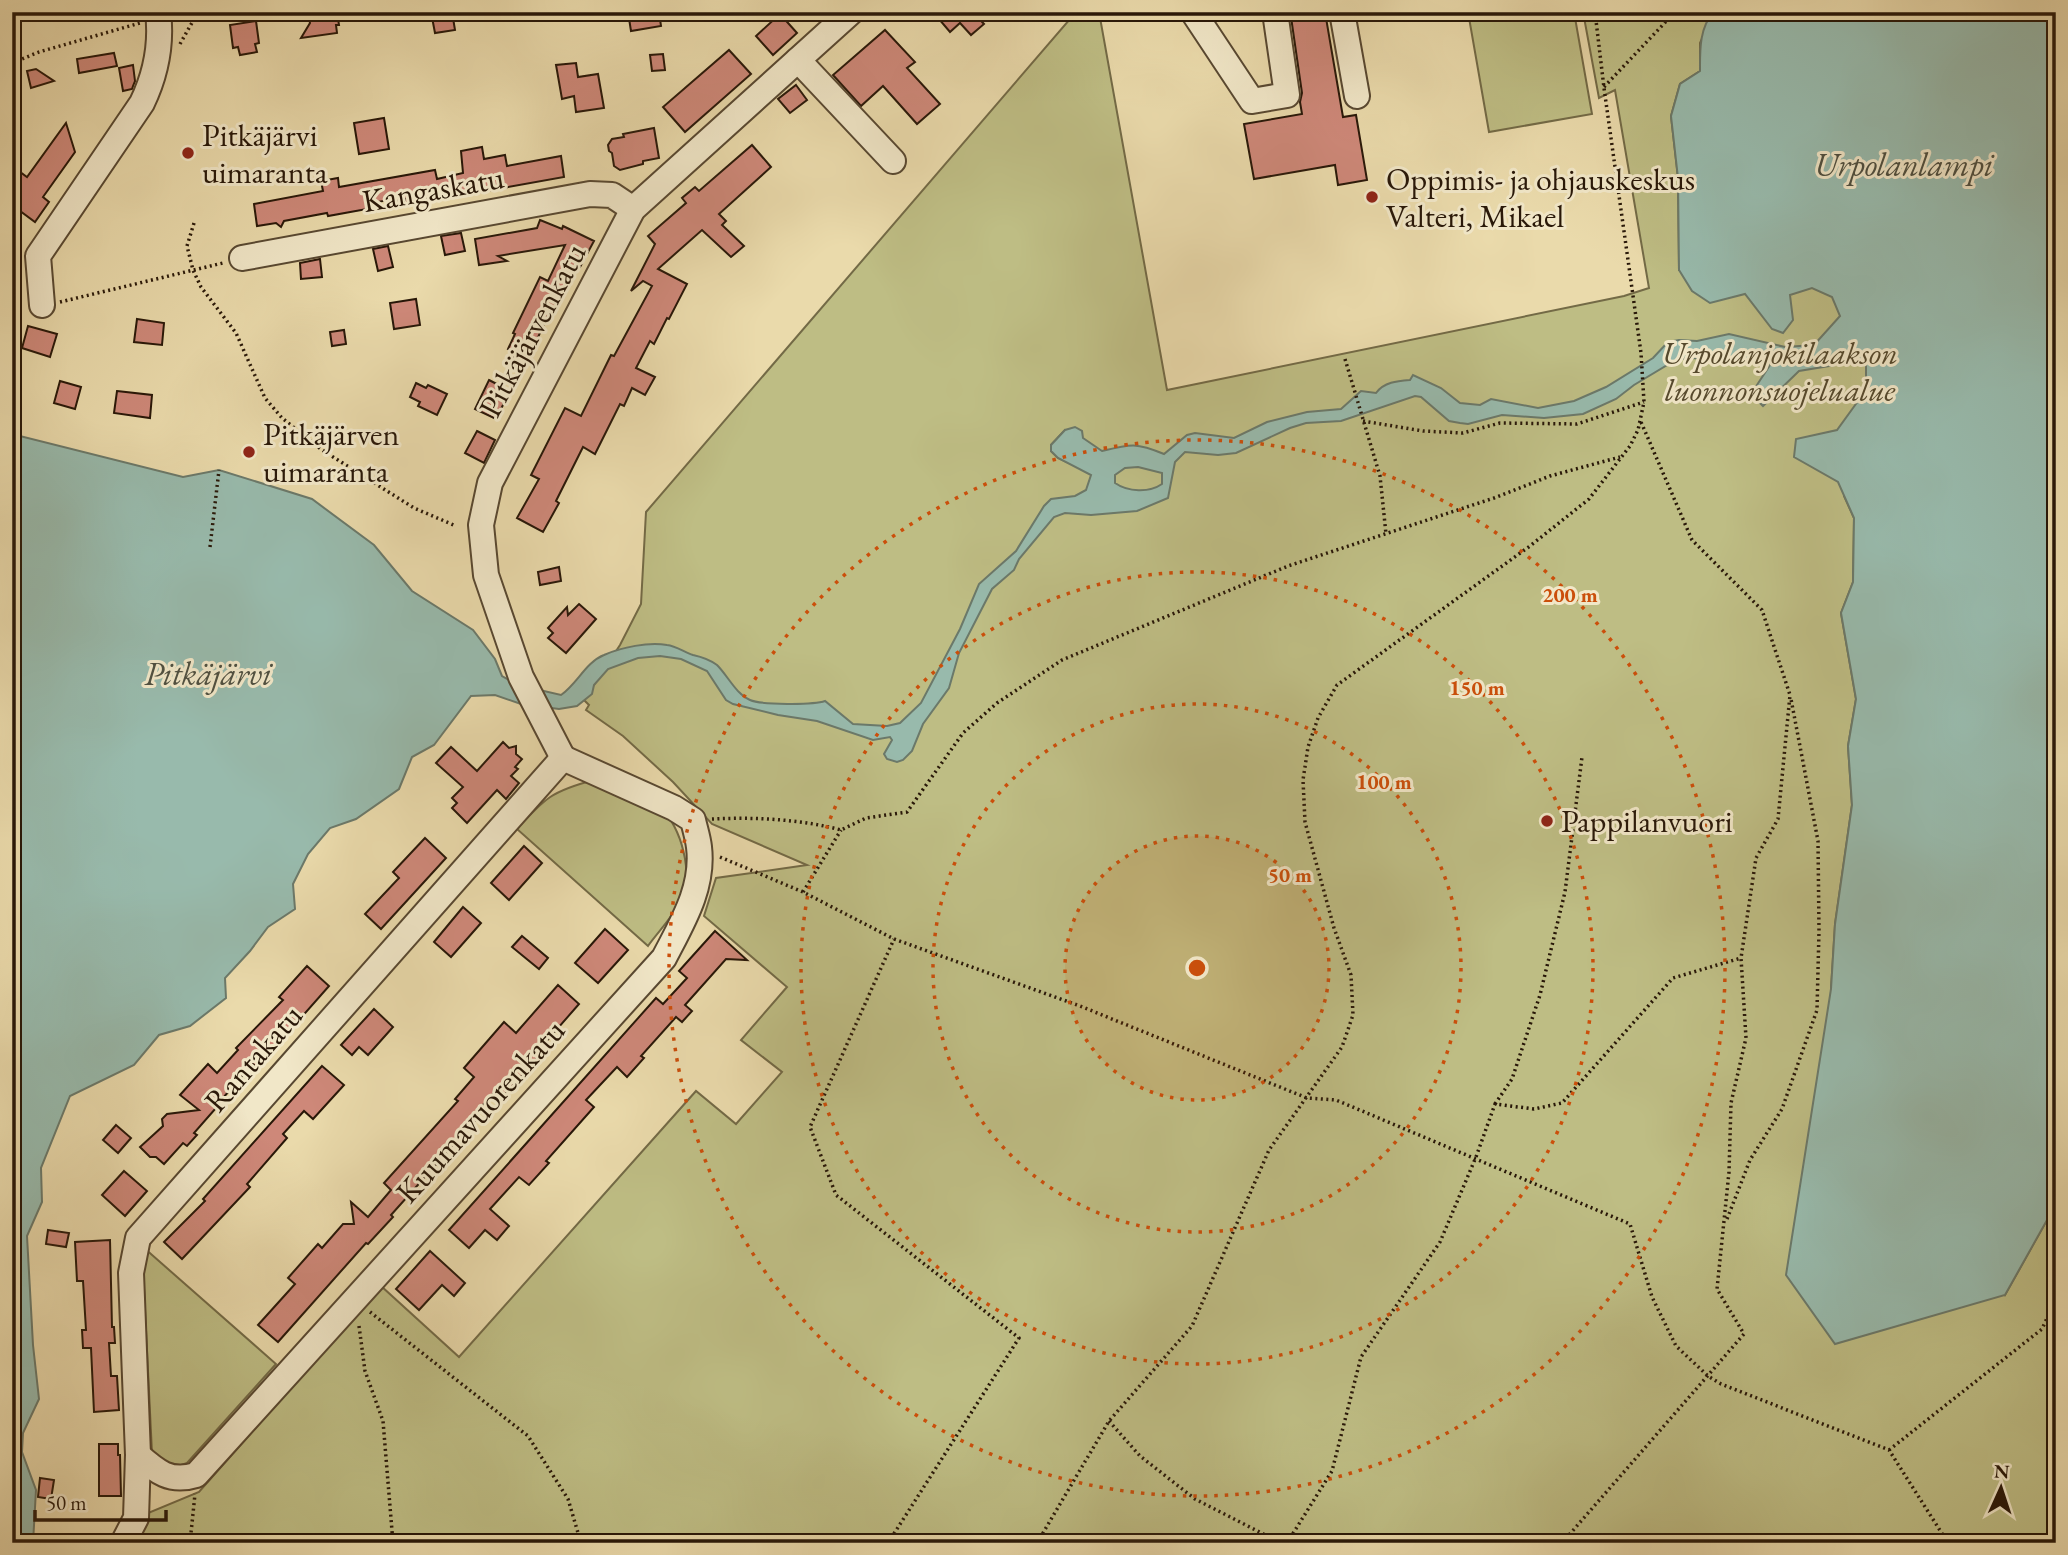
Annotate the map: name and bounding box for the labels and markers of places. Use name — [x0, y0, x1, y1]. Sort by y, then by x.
place label: Pitkäjärvi uimaranta — [202, 114, 328, 193]
marker: Pitkäjärvi uimaranta — [180, 145, 196, 161]
place label: Oppimis- ja ohjauskeskus Valteri, Mikael — [1386, 158, 1695, 237]
marker: Oppimis- ja ohjauskeskus Valteri, Mikael — [1364, 189, 1380, 205]
place label: Pitkäjärven uimaranta — [263, 413, 399, 492]
marker: Pitkäjärven uimaranta — [241, 444, 257, 460]
place label: Pappilanvuori — [1561, 800, 1733, 842]
marker: Pappilanvuori — [1539, 813, 1555, 829]
centre of rings — [1185, 956, 1209, 980]

